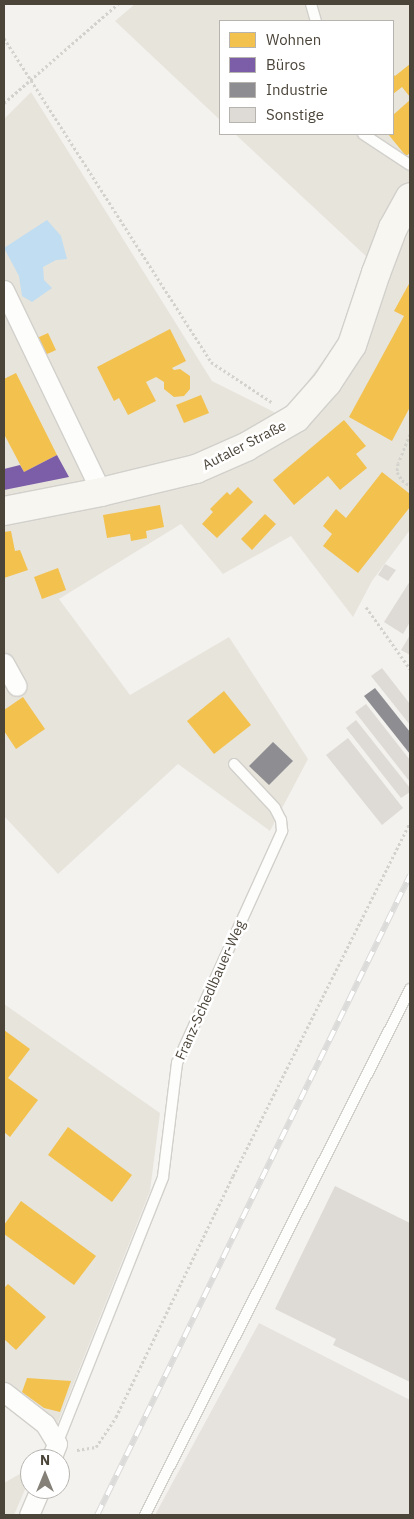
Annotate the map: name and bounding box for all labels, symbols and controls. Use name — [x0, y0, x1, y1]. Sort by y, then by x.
legend — [219, 20, 394, 135]
text: Wohnen — [266, 30, 321, 49]
text: Büros — [266, 55, 305, 74]
text: Industrie — [266, 80, 328, 99]
text: Sonstige — [266, 105, 324, 124]
street label: Autaler Straße — [199, 417, 289, 473]
street label: Franz-Schedlbauer-Weg — [172, 918, 248, 1062]
north arrow — [20, 1449, 70, 1499]
text: N — [40, 1451, 50, 1469]

